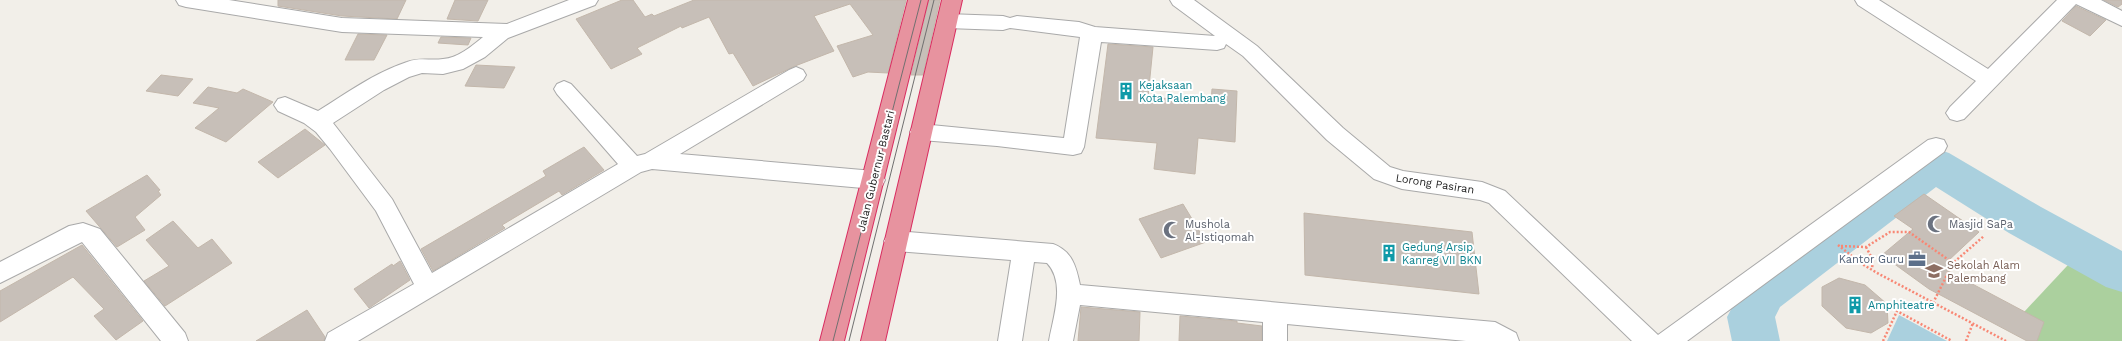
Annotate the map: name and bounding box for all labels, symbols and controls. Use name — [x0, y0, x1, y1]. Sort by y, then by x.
place label: Kejaksaan Kota Palembang — [1139, 79, 1226, 105]
building icon: Kejaksaan Kota Palembang — [1116, 81, 1136, 101]
street label: Jalan Gubernur Bastari — [855, 109, 897, 233]
street label: Lorong Pasiran — [1395, 171, 1475, 197]
mosque icon: Masjid SaPa — [1926, 214, 1946, 234]
place label: Mushola Al-Istiqomah — [1185, 218, 1254, 244]
place label: Masjid SaPa — [1949, 218, 2013, 231]
mosque icon: Mushola Al-Istiqomah — [1162, 220, 1182, 240]
place label: Gedung Arsip Kanreg VII BKN — [1402, 241, 1482, 267]
building icon: Gedung Arsip Kanreg VII BKN — [1379, 243, 1399, 263]
office icon: Kantor Guru — [1907, 249, 1927, 269]
place label: Kantor Guru — [1839, 253, 1904, 266]
place label: Sekolah Alam Palembang — [1947, 259, 2020, 285]
school or university icon: Sekolah Alam Palembang — [1924, 261, 1944, 281]
building icon: Amphiteatre — [1845, 295, 1865, 315]
place label: Amphiteatre — [1868, 299, 1935, 312]

